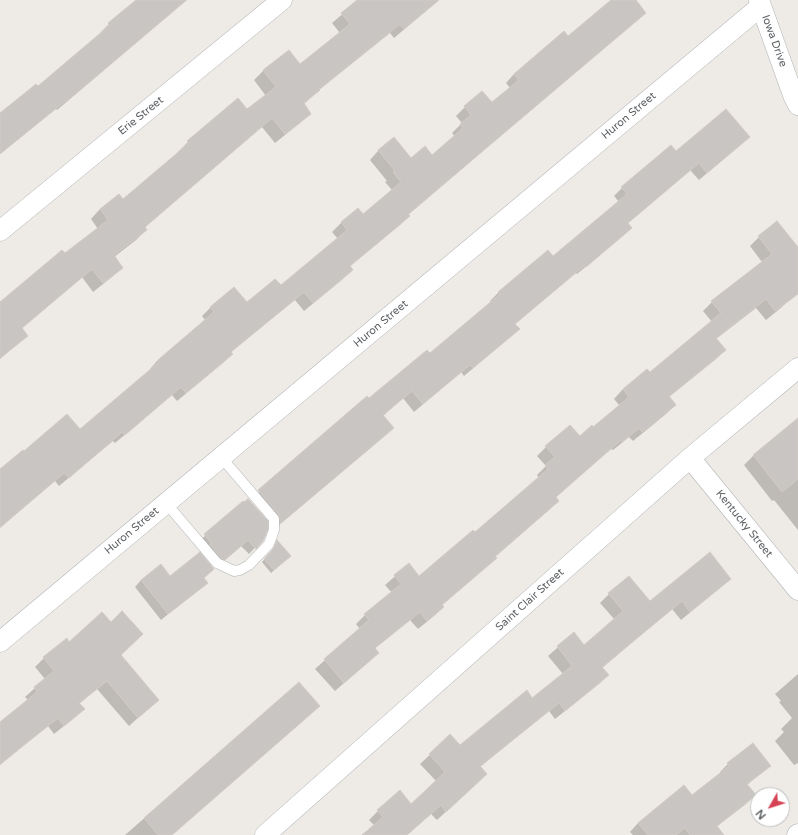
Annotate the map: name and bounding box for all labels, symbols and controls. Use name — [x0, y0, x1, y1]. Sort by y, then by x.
street label: Iowa Drive — [758, 13, 790, 69]
street label: Huron Street — [599, 90, 659, 142]
street label: Erie Street — [116, 94, 166, 138]
street label: Huron Street — [351, 298, 411, 350]
street label: Kentucky Street — [713, 488, 775, 560]
street label: Huron Street — [102, 505, 162, 557]
street label: Saint Clair Street — [493, 566, 567, 634]
north arrow — [750, 787, 790, 827]
text: N — [753, 807, 769, 822]

